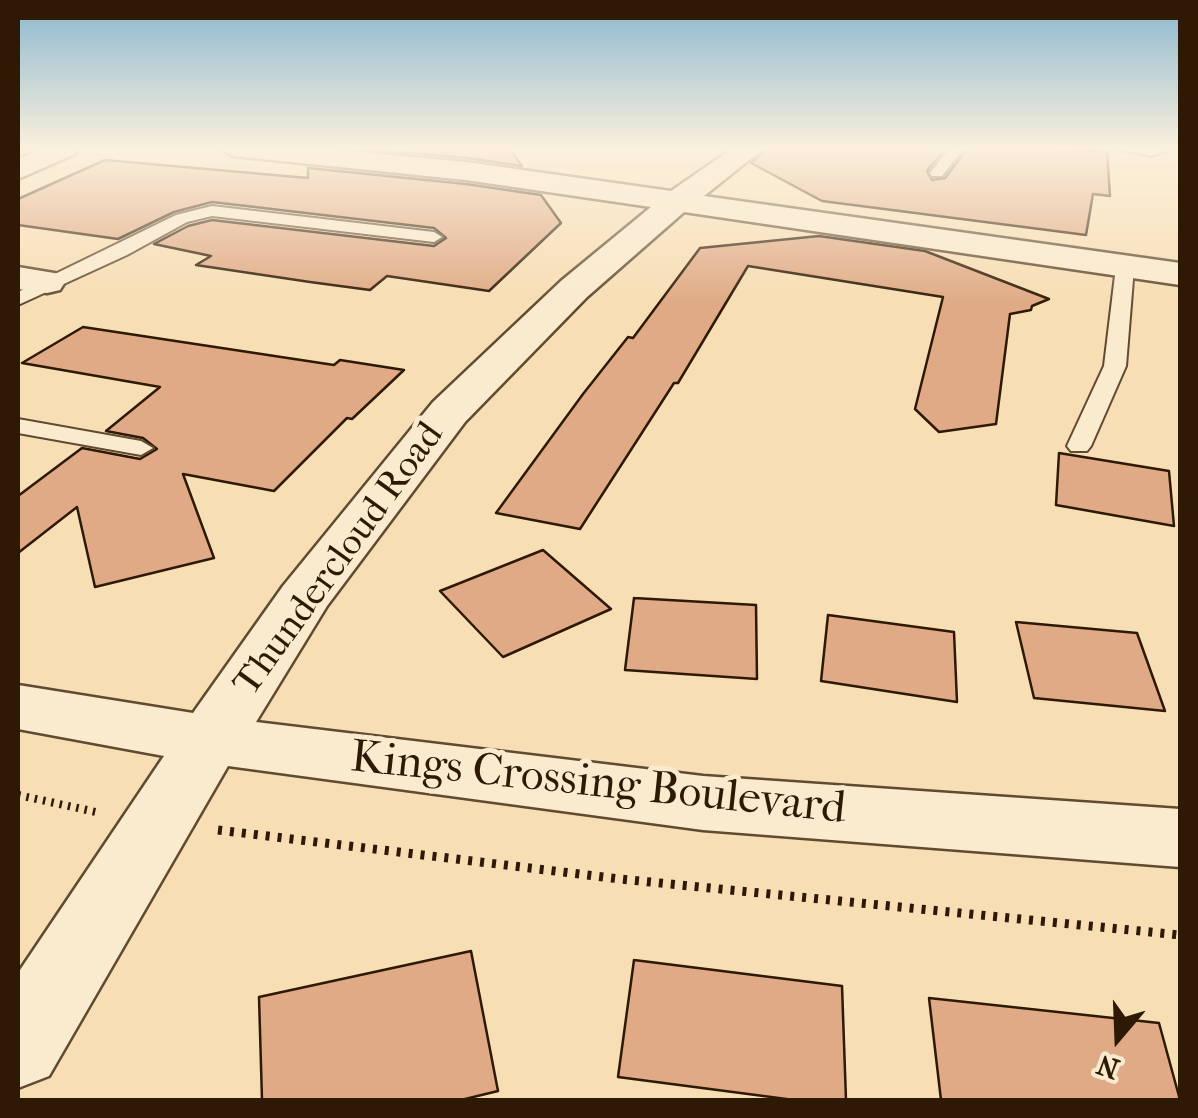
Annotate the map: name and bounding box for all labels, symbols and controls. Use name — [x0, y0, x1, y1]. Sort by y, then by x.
street label: Thundercloud Road — [226, 414, 454, 706]
street label: Kings Crossing Boulevard — [348, 732, 848, 838]
north arrow — [1068, 988, 1168, 1088]
text: N — [1093, 1048, 1123, 1086]

